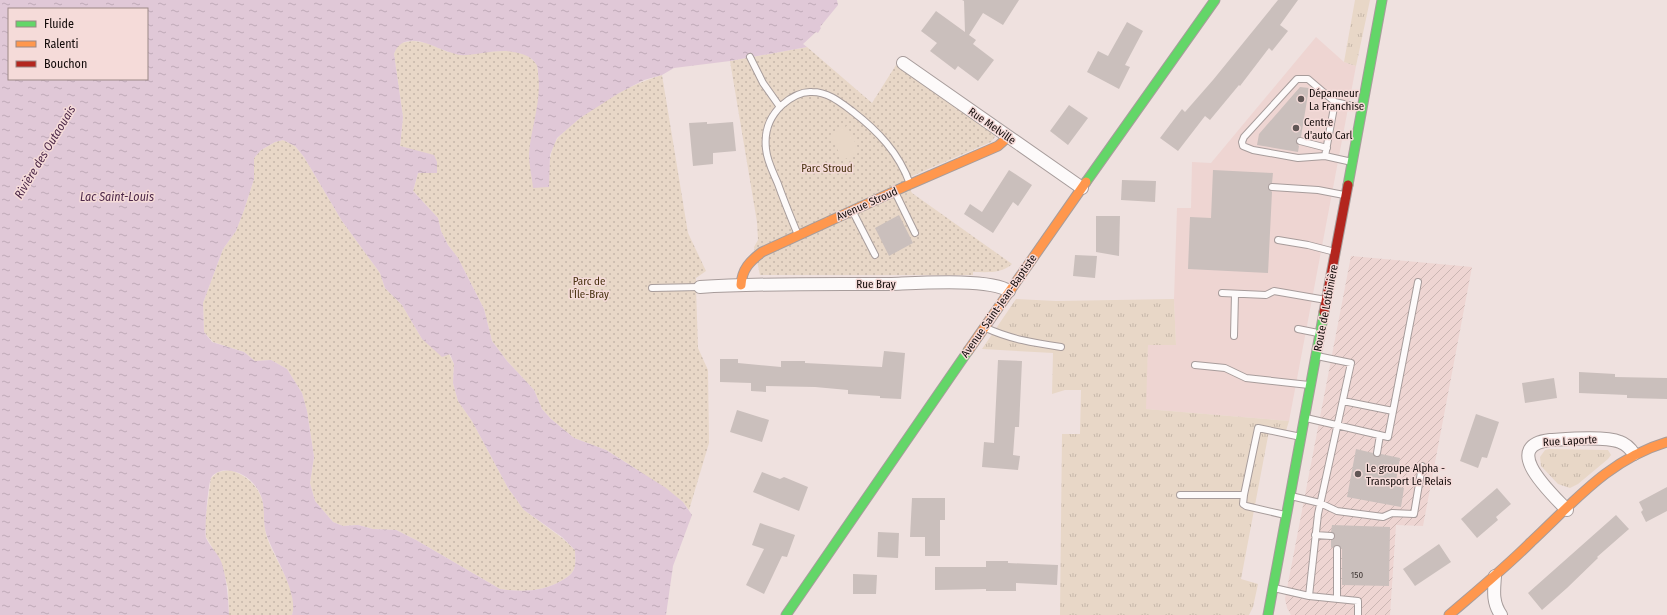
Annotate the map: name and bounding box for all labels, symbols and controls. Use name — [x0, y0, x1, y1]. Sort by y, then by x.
legend — [8, 8, 148, 80]
text: Fluide — [44, 17, 74, 31]
text: Ralenti — [44, 37, 79, 51]
text: Bouchon — [44, 57, 87, 71]
place label: Dépanneur La Franchise — [1309, 87, 1364, 113]
marker: Dépanneur La Franchise — [1296, 94, 1306, 104]
water label: Rivière des Outaouais — [12, 103, 78, 201]
street label: Rue Melville — [966, 105, 1018, 147]
place label: Centre d'auto Carl — [1304, 116, 1353, 142]
marker: Centre d'auto Carl — [1291, 123, 1301, 133]
park label: Parc Stroud — [801, 162, 853, 175]
street label: Avenue Stroud — [834, 185, 900, 223]
water label: Lac Saint-Louis — [80, 190, 154, 204]
street label: Avenue Saint-Jean-Baptiste — [958, 252, 1040, 360]
street label: Route de Lotbinière — [1311, 263, 1341, 353]
park label: Parc de l'Île-Bray — [569, 275, 609, 301]
street label: Rue Bray — [856, 278, 896, 291]
street label: Rue Laporte — [1543, 433, 1597, 449]
place label: Le groupe Alpha - Transport Le Relais — [1366, 462, 1452, 488]
marker: Le groupe Alpha - Transport Le Relais — [1353, 469, 1363, 479]
house number: 150 — [1351, 570, 1363, 580]

